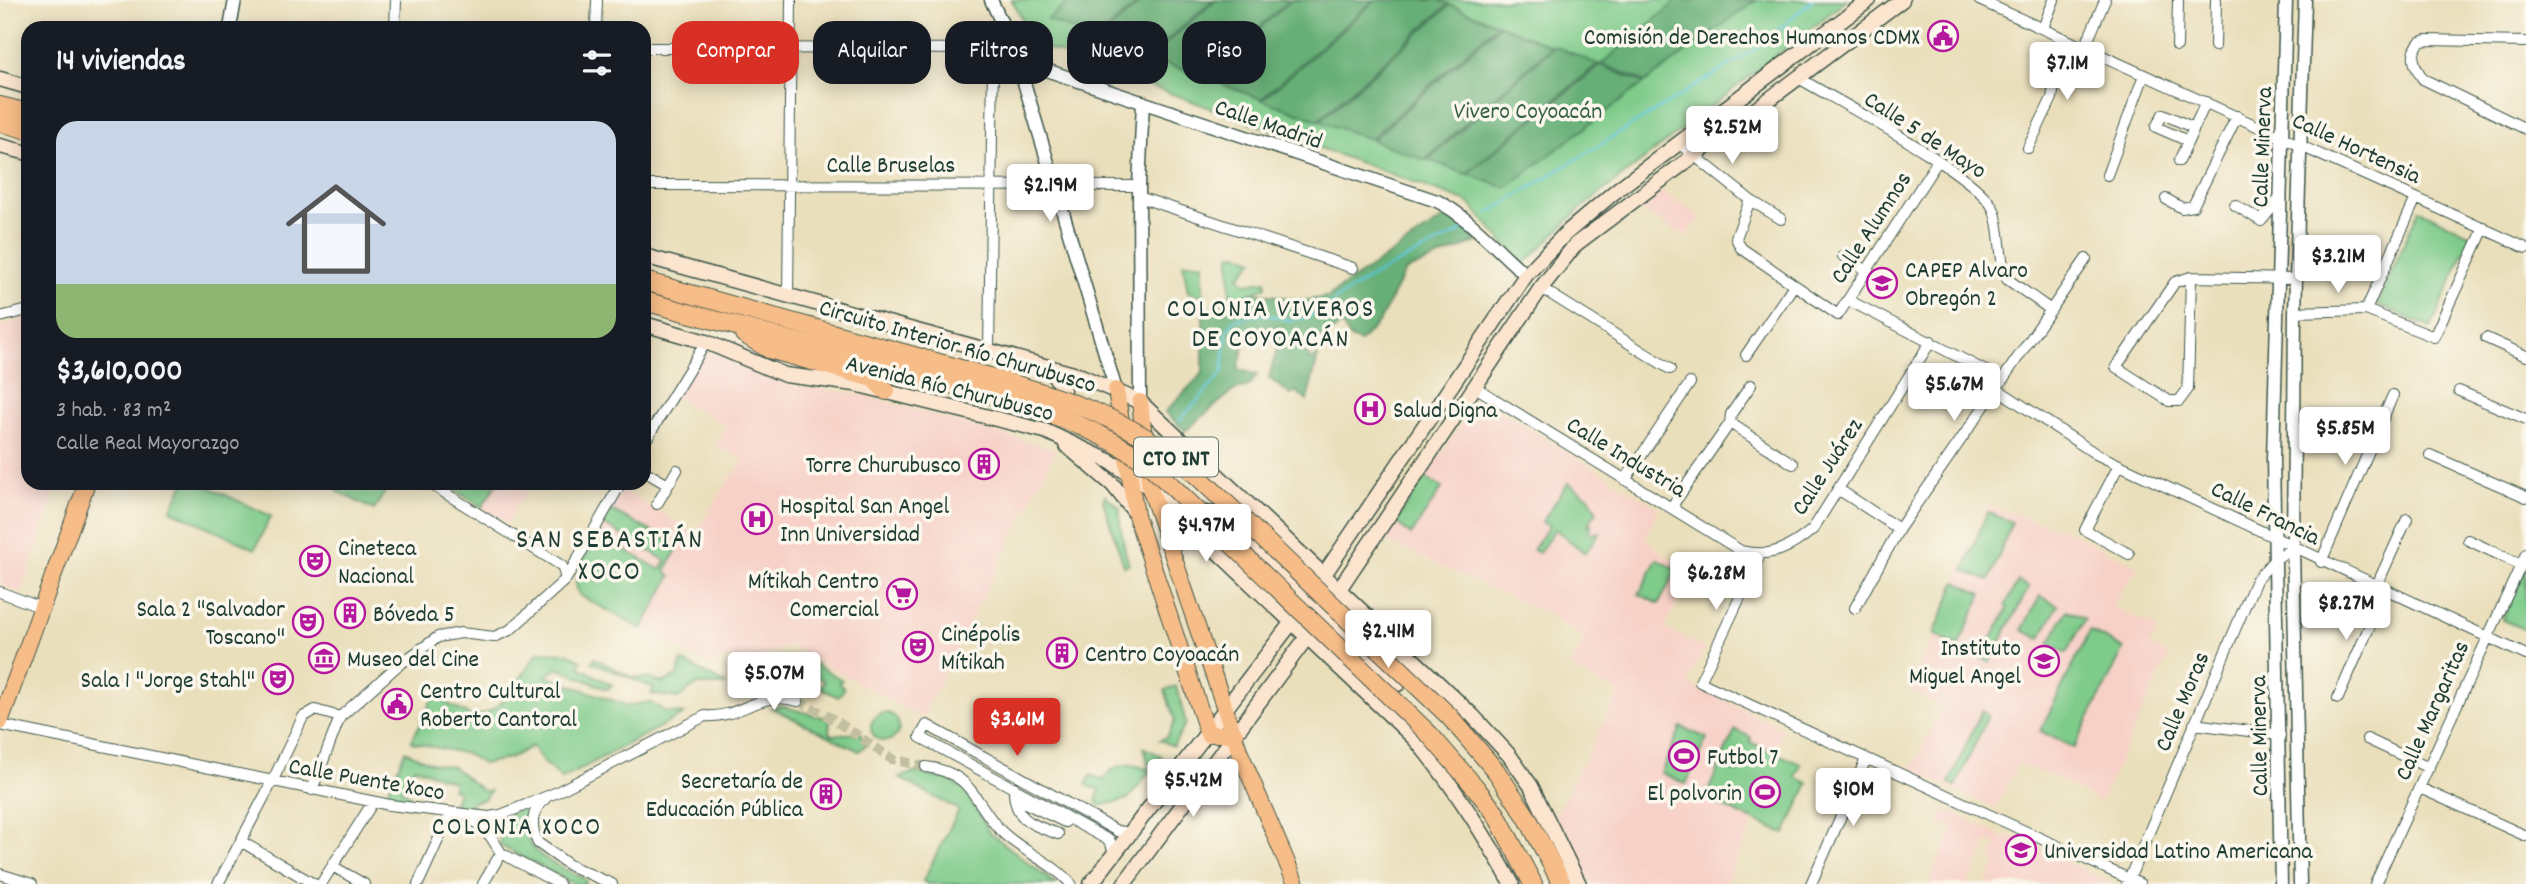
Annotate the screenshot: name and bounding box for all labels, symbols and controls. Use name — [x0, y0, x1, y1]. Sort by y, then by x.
public building icon: Comisión de Derechos Humanos CDMX — [1926, 19, 1960, 53]
chip: Comprar — [672, 21, 799, 84]
chip: Alquilar — [813, 21, 931, 84]
chip: Filtros — [945, 21, 1053, 84]
chip: Nuevo — [1067, 21, 1168, 84]
chip: Piso — [1182, 21, 1266, 84]
place label: Comisión de Derechos Humanos CDMX — [1584, 22, 1920, 56]
text: 14 viviendas — [56, 42, 186, 85]
pin: $7.1M — [2018, 42, 2116, 102]
icon: filters — [578, 44, 616, 82]
text: $7.1M — [2046, 48, 2088, 81]
street label: Calle 5 de Mayo — [1856, 84, 1992, 189]
street label: Calle Minerva — [2245, 85, 2283, 208]
street label: Calle Madrid — [1210, 92, 1326, 160]
park label: Vivero Coyoacán — [1454, 96, 1602, 130]
street label: Calle Hortensia — [2286, 105, 2426, 195]
pin: $2.52M — [1675, 106, 1789, 166]
text: $2.52M — [1702, 112, 1762, 145]
street label: Calle Bruselas — [827, 150, 955, 184]
pin: $2.19M — [993, 164, 1107, 224]
icon: home — [273, 166, 399, 292]
street label: Calle Alumnos — [1823, 166, 1922, 292]
text: $2.19M — [1023, 170, 1077, 203]
pin: $3.21M — [2281, 236, 2395, 295]
text: $3.21M — [2311, 241, 2365, 274]
place label: CAPEP Alvaro Obregón 2 — [1905, 255, 2028, 317]
school or university icon: CAPEP Alvaro Obregón 2 — [1865, 266, 1899, 300]
street label: Circuito Interior Río Churubusco — [815, 292, 1100, 404]
district label: COLONIA VIVEROS DE COYOACÁN — [1167, 292, 1375, 359]
street label: Avenida Río Churubusco — [842, 348, 1057, 432]
text: $3,610,000 — [56, 352, 183, 395]
pin: $5.67M — [1897, 364, 2011, 423]
text: $5.67M — [1924, 369, 1984, 402]
hospital icon: Salud Digna — [1353, 392, 1387, 426]
text: 3 hab. · 83 m² — [56, 395, 171, 428]
place label: Salud Digna — [1393, 395, 1498, 429]
pin: $5.85M — [2288, 407, 2402, 467]
street label: Calle Industria — [1559, 409, 1692, 508]
street label: Calle Juárez — [1784, 412, 1873, 523]
text: $5.85M — [2315, 413, 2375, 446]
text: Calle Real Mayorazgo — [56, 428, 240, 461]
road number: CTO INT — [1134, 438, 1218, 477]
building icon: Torre Churubusco — [967, 447, 1001, 481]
place label: Torre Churubusco — [805, 450, 961, 484]
street label: Calle Francia — [2204, 474, 2326, 556]
place label: Hospital San Angel Inn Universidad — [780, 491, 950, 553]
hospital icon: Hospital San Angel Inn Universidad — [740, 502, 774, 536]
pin: $4.97M — [1149, 504, 1263, 564]
text: $4.97M — [1177, 510, 1235, 543]
district label: SAN SEBASTIÁN XOCO — [516, 522, 704, 594]
place label: Cineteca Nacional — [338, 533, 417, 595]
theatre icon: Cineteca Nacional — [298, 544, 332, 578]
pin: $6.28M — [1659, 552, 1773, 612]
text: $6.28M — [1686, 558, 1746, 591]
place label: Mítikah Centro Comercial — [748, 566, 879, 628]
supermarket icon: Mítikah Centro Comercial — [885, 577, 919, 611]
pin: $8.27M — [2289, 582, 2403, 642]
text: $8.27M — [2317, 588, 2375, 621]
place label: Sala 2 "Salvador Toscano" — [137, 594, 285, 656]
building icon: Bóveda 5 — [333, 596, 367, 630]
place label: Bóveda 5 — [373, 599, 455, 633]
theatre icon: Sala 2 "Salvador Toscano" — [291, 605, 325, 639]
pin: $2.41M — [1331, 610, 1445, 670]
text: $2.41M — [1361, 616, 1415, 649]
place label: Cinépolis Mítikah — [941, 619, 1021, 681]
theatre icon: Cinépolis Mítikah — [901, 630, 935, 664]
place label: Instituto Miguel Angel — [1909, 633, 2021, 695]
building icon: Centro Coyoacán — [1045, 636, 1079, 670]
street label: Calle Margaritas — [2388, 636, 2480, 787]
place label: Centro Coyoacán — [1085, 639, 1239, 673]
museum icon: Museo del Cine — [307, 641, 341, 675]
place label: Museo del Cine — [347, 644, 479, 678]
school or university icon: Instituto Miguel Angel — [2027, 644, 2061, 678]
street label: Calle Moras — [2147, 647, 2220, 757]
pin: $5.07M — [717, 652, 831, 712]
text: $5.07M — [744, 658, 804, 691]
theatre icon: Sala 1 "Jorge Stahl" — [261, 662, 295, 696]
place label: Sala 1 "Jorge Stahl" — [81, 665, 255, 699]
street label: Calle Minerva — [2243, 674, 2279, 797]
place label: Centro Cultural Roberto Cantoral — [420, 676, 577, 738]
public building icon: Centro Cultural Roberto Cantoral — [380, 687, 414, 721]
pin: $3.61M — [960, 698, 1074, 758]
text: $3.61M — [989, 704, 1045, 737]
sports icon: Futbol 7 — [1667, 739, 1701, 773]
place label: Futbol 7 — [1707, 742, 1778, 776]
street label: Calle Puente Xoco — [286, 751, 447, 811]
pin: $5.42M — [1136, 760, 1250, 819]
text: $5.42M — [1163, 765, 1223, 798]
place label: Secretaría de Educación Pública — [646, 766, 804, 828]
pin: $10M — [1812, 768, 1894, 828]
text: $10M — [1832, 774, 1874, 807]
sports icon: El polvorin — [1748, 775, 1782, 809]
building icon: Secretaría de Educación Pública — [809, 777, 843, 811]
place label: El polvorin — [1647, 778, 1742, 812]
district label: COLONIA XOCO — [432, 810, 602, 847]
school or university icon: Universidad Latino Americana — [2004, 833, 2038, 867]
place label: Universidad Latino Americana — [2044, 836, 2313, 870]

